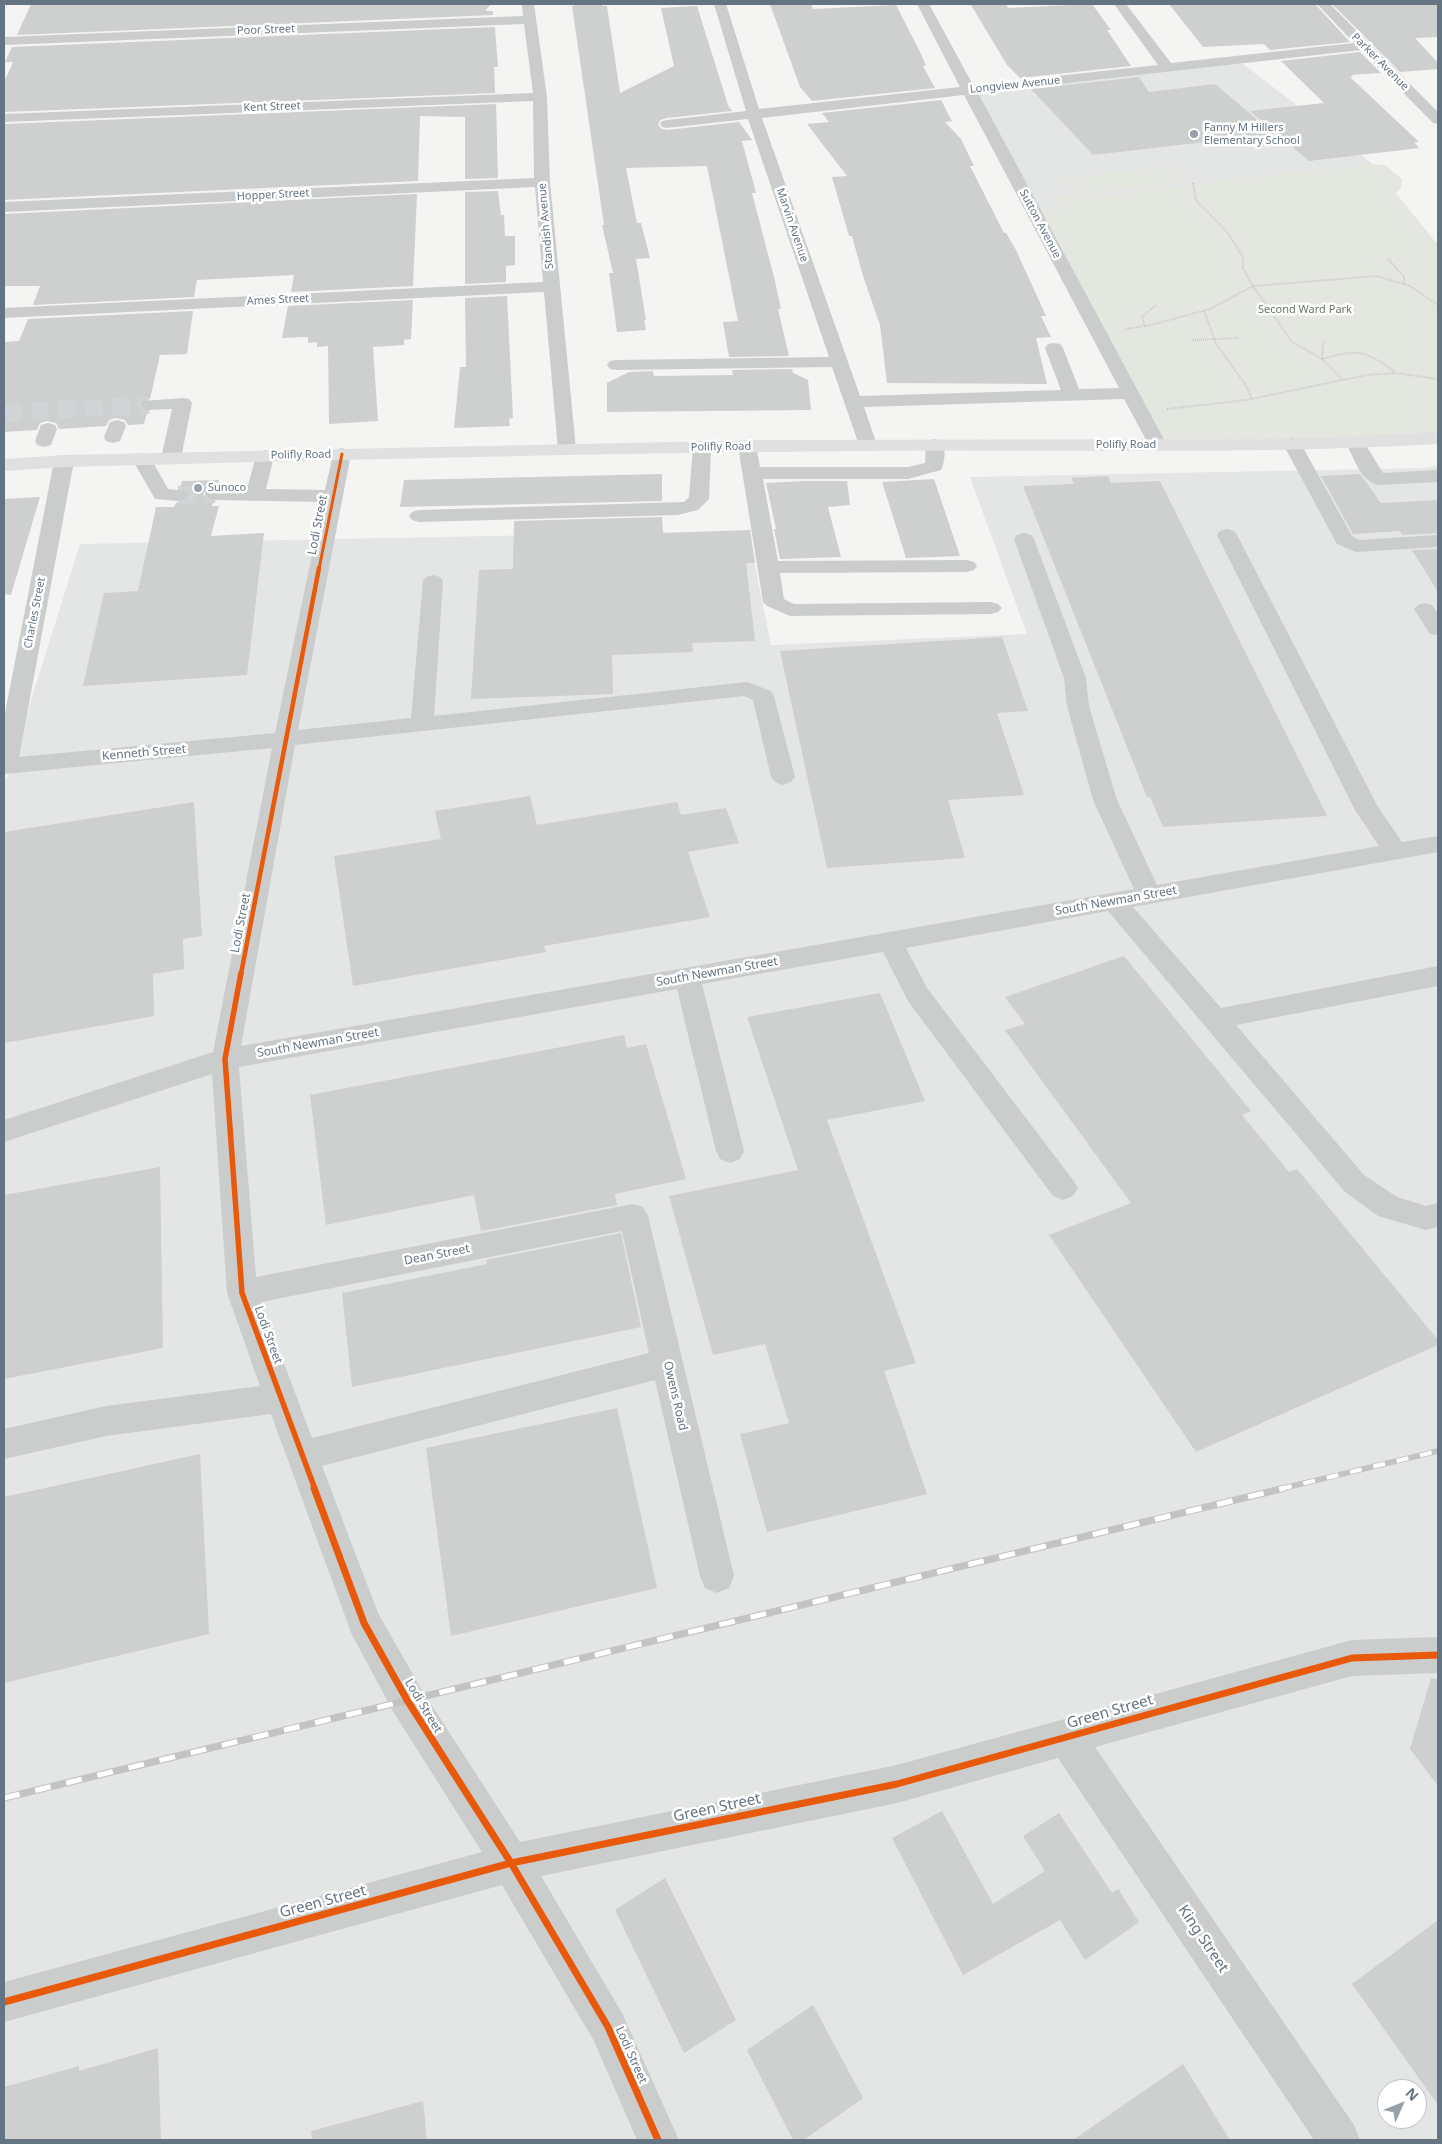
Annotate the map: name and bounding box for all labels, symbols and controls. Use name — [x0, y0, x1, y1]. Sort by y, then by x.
street label: Poor Street — [237, 22, 295, 38]
street label: Parker Avenue — [1349, 31, 1411, 93]
street label: Longview Avenue — [969, 74, 1061, 96]
street label: Kent Street — [243, 99, 301, 115]
place label: Fanny M Hillers Elementary School — [1204, 121, 1300, 147]
marker: Fanny M Hillers Elementary School — [1188, 128, 1200, 140]
street label: Standish Avenue — [536, 183, 556, 269]
street label: Marvin Avenue — [773, 186, 811, 264]
street label: Hopper Street — [236, 187, 310, 203]
street label: Sutton Avenue — [1016, 187, 1064, 261]
street label: Ames Street — [247, 292, 309, 308]
park label: Second Ward Park — [1258, 303, 1352, 317]
street label: Polifly Road — [1096, 438, 1156, 452]
street label: Polifly Road — [691, 440, 751, 454]
street label: Polifly Road — [271, 448, 331, 462]
place label: Sunoco — [208, 481, 246, 495]
marker: Sunoco — [192, 482, 204, 494]
street label: Lodi Street — [305, 494, 331, 556]
street label: Charles Street — [22, 576, 48, 650]
street label: Kenneth Street — [101, 742, 187, 764]
street label: South Newman Street — [1054, 883, 1178, 919]
street label: Lodi Street — [228, 892, 254, 954]
street label: South Newman Street — [655, 954, 779, 990]
street label: South Newman Street — [256, 1025, 380, 1061]
street label: Dean Street — [403, 1242, 471, 1268]
street label: Lodi Street — [251, 1304, 285, 1366]
street label: Owens Road — [660, 1360, 690, 1432]
street label: Lodi Street — [401, 1676, 445, 1736]
street label: Green Street — [1065, 1691, 1155, 1733]
street label: Green Street — [672, 1790, 762, 1826]
street label: Green Street — [278, 1882, 368, 1922]
street label: King Street — [1174, 1902, 1232, 1976]
street label: Lodi Street — [612, 2024, 650, 2086]
north arrow — [1377, 2079, 1427, 2129]
text: N — [1402, 2083, 1423, 2105]

